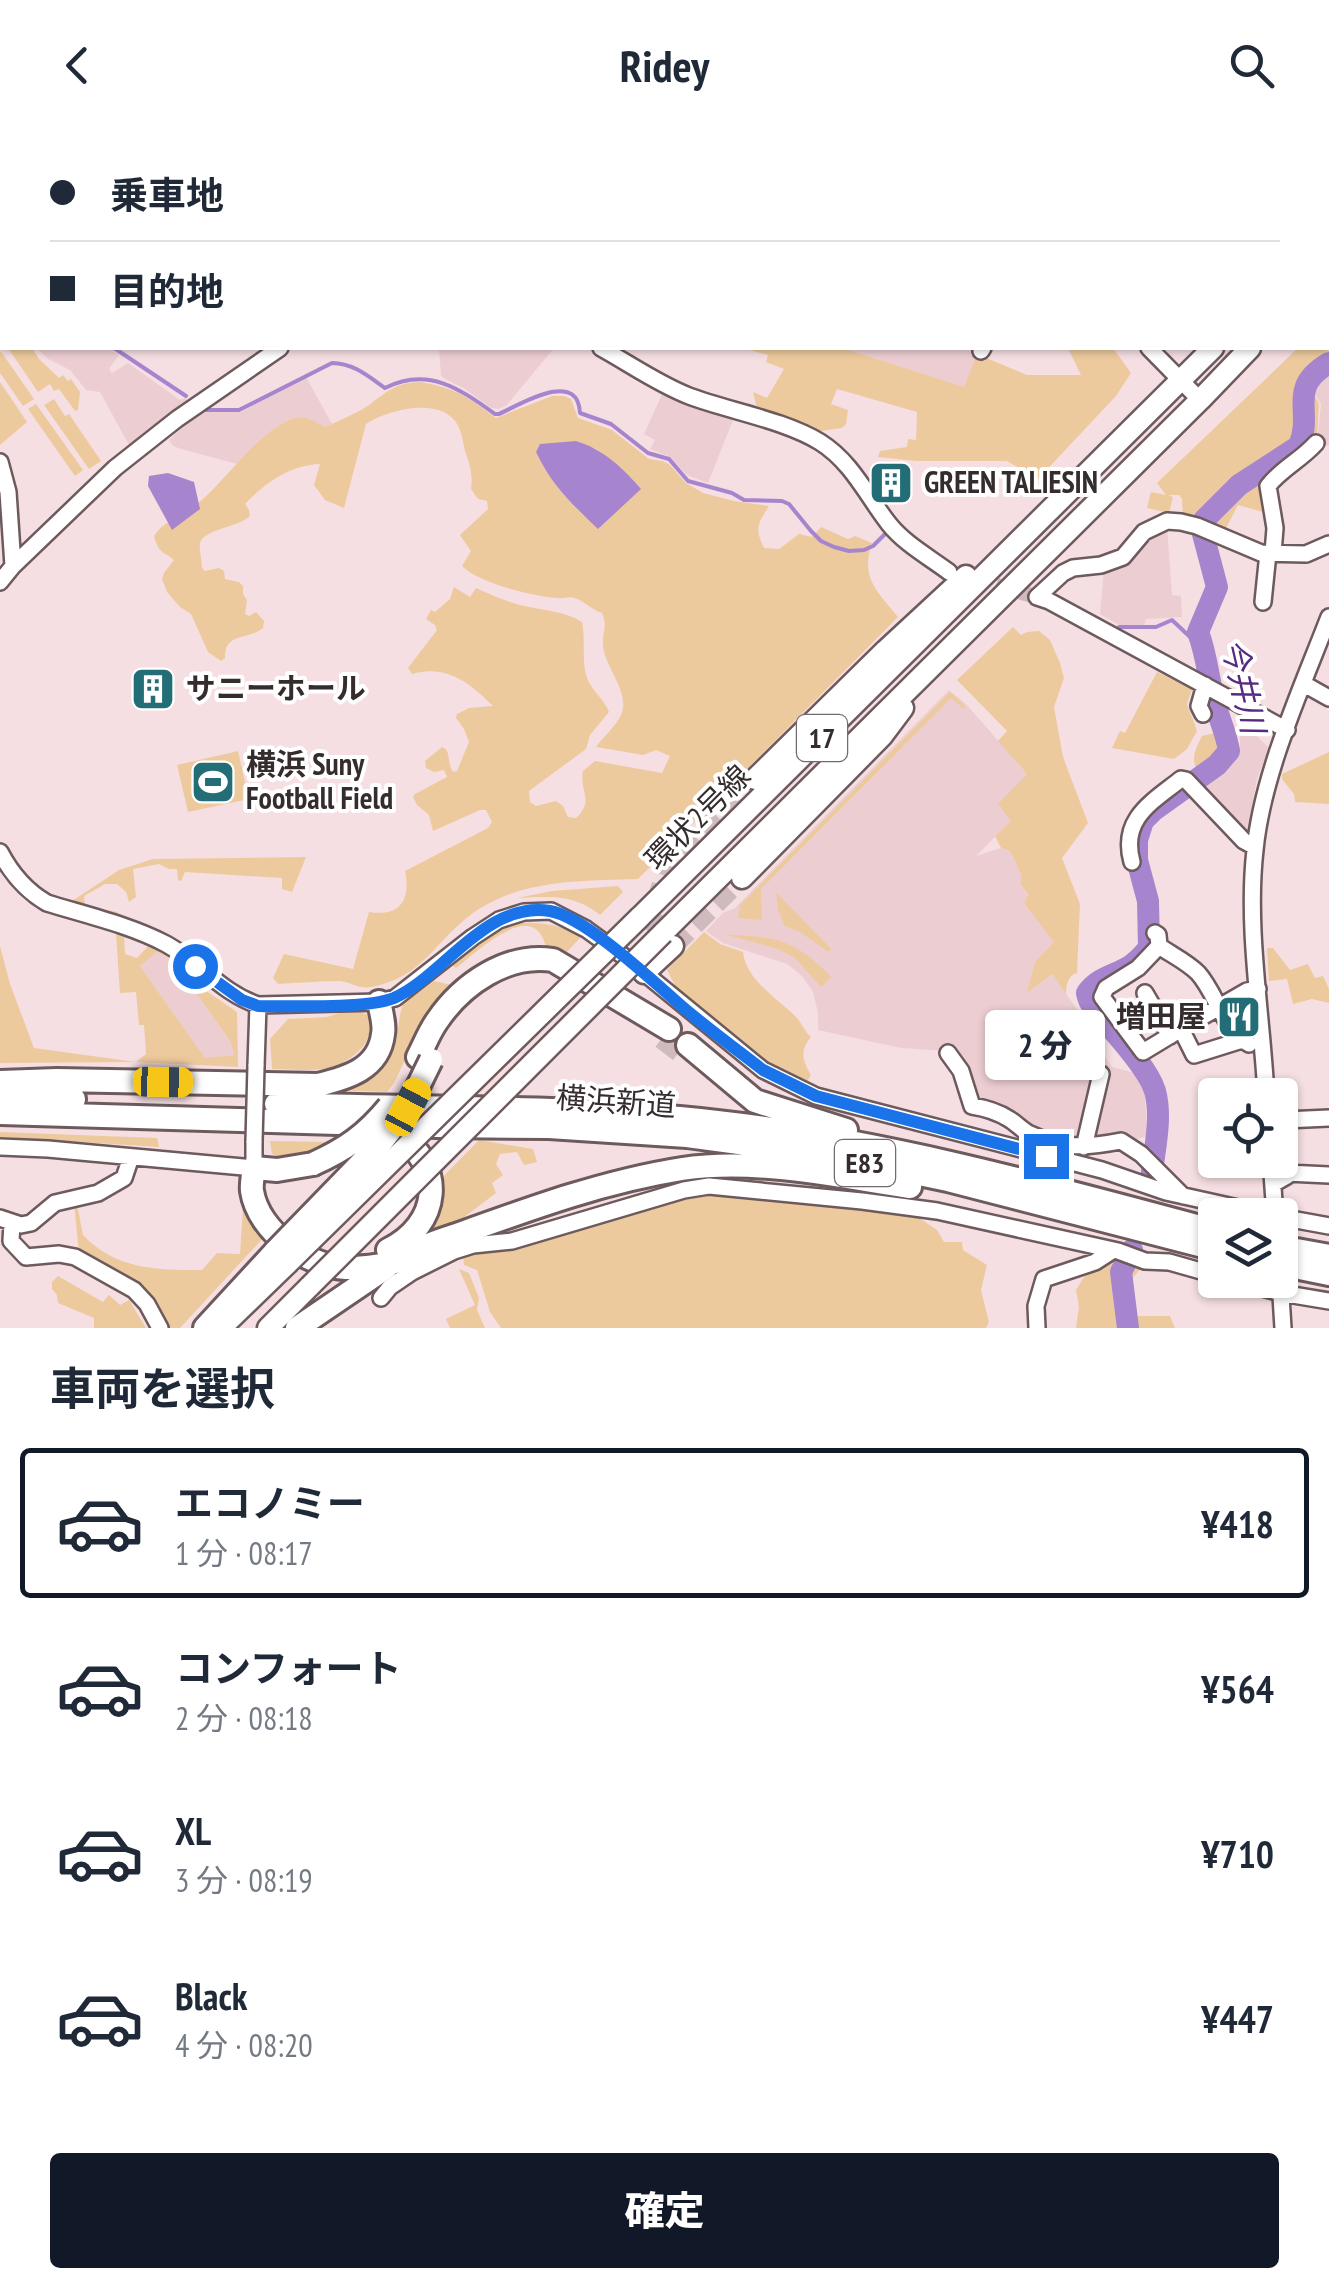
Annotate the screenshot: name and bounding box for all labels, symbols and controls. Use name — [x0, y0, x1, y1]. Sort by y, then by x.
text: Ridey — [620, 36, 709, 94]
icon: back — [50, 38, 105, 93]
icon: search — [1224, 38, 1279, 93]
text: 乗車地 — [110, 170, 224, 219]
text: 目的地 — [110, 266, 224, 315]
building icon: GREEN TALIESIN — [868, 460, 914, 506]
place label: GREEN TALIESIN — [924, 462, 1098, 501]
water label: 今井川 — [1213, 634, 1276, 740]
building icon: サニーホール — [130, 666, 176, 712]
place label: サニーホール — [186, 668, 366, 707]
road number: 17 — [797, 715, 847, 761]
place label: 横浜 Suny Football Field — [246, 744, 393, 817]
street label: 環状2号線 — [636, 756, 758, 878]
sports icon: 横浜 Suny Football Field — [190, 759, 236, 805]
route start — [173, 944, 218, 989]
restaurant icon: 増田屋 — [1216, 994, 1262, 1040]
place label: 増田屋 — [1116, 996, 1206, 1035]
callout: 2 分 — [986, 1011, 1106, 1081]
text: 2 分 — [1018, 1024, 1072, 1066]
car — [133, 1066, 193, 1098]
car — [381, 1073, 435, 1141]
street label: 横浜新道 — [555, 1077, 677, 1124]
map controls — [1198, 1078, 1298, 1298]
button: locate — [1198, 1078, 1298, 1178]
route end — [1024, 1134, 1069, 1179]
road number: E83 — [835, 1140, 895, 1186]
button: layers — [1198, 1198, 1298, 1298]
text: 車両を選択 — [50, 1359, 275, 1417]
icon: car — [55, 1478, 145, 1568]
text: エコノミー — [175, 1478, 365, 1527]
text: ¥418 — [1201, 1499, 1274, 1548]
text: 1 分 · 08:17 — [175, 1532, 313, 1574]
icon: car — [55, 1643, 145, 1733]
text: コンフォート — [175, 1643, 402, 1692]
text: ¥564 — [1201, 1664, 1274, 1713]
text: 2 分 · 08:18 — [175, 1697, 313, 1739]
text: XL — [175, 1806, 211, 1855]
icon: car — [55, 1808, 145, 1898]
text: ¥710 — [1201, 1829, 1274, 1878]
text: 3 分 · 08:19 — [175, 1859, 313, 1901]
text: Black — [175, 1971, 248, 2020]
icon: car — [55, 1973, 145, 2063]
text: ¥447 — [1201, 1994, 1274, 2043]
text: 4 分 · 08:20 — [175, 2024, 313, 2066]
button: 確定 — [50, 2153, 1279, 2268]

